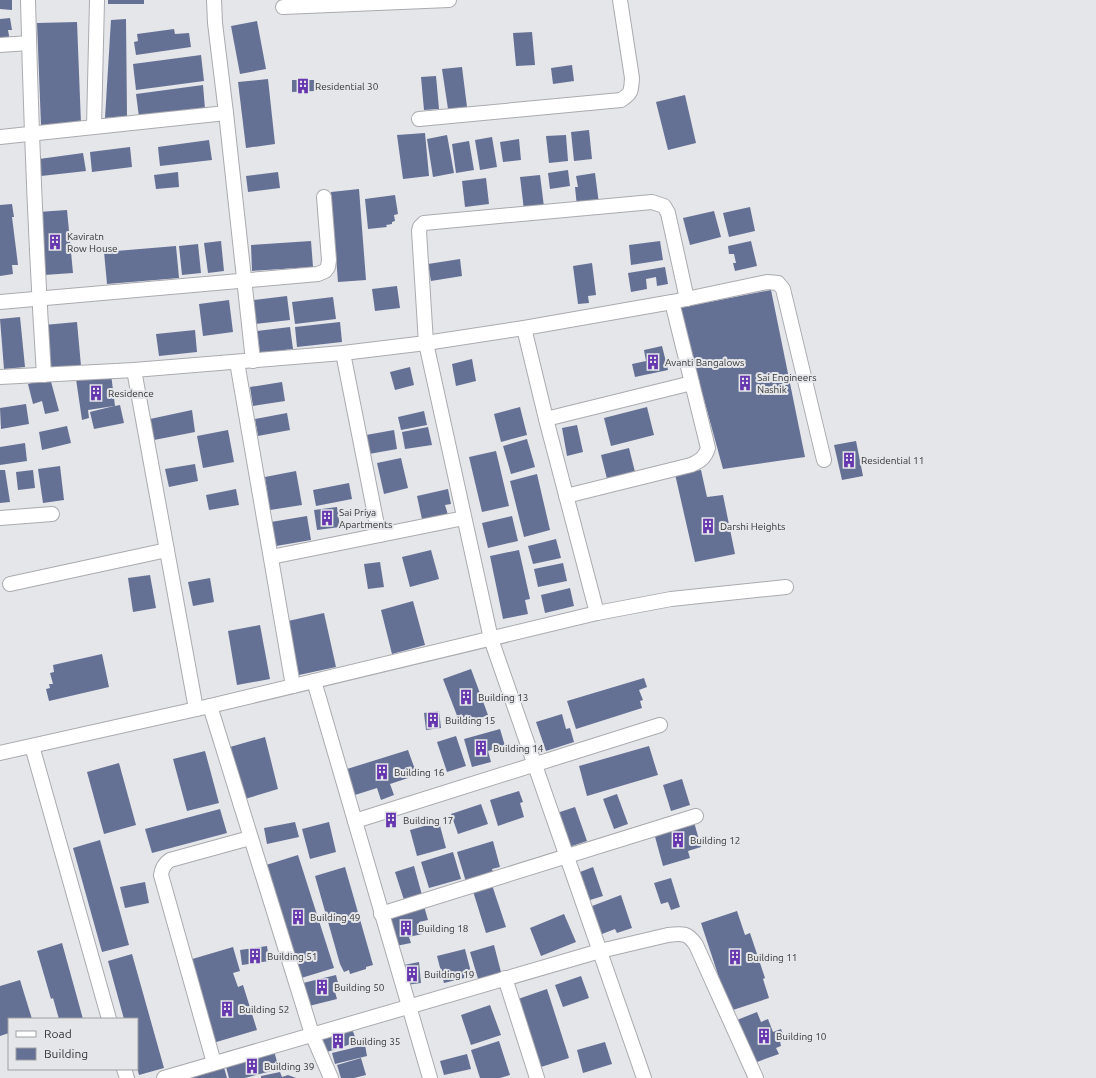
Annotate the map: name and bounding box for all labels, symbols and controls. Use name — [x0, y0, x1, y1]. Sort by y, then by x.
building icon: Residential 30 — [294, 77, 312, 95]
place label: Residential 30 — [315, 81, 379, 92]
place label: Kaviratn Row House — [67, 231, 118, 254]
building icon: Kaviratn Row House — [46, 233, 64, 251]
building icon: Avanti Bangalows — [644, 353, 662, 371]
place label: Avanti Bangalows — [665, 357, 744, 368]
place label: Sai Engineers Nashik — [757, 372, 817, 395]
building icon: Sai Engineers Nashik — [736, 374, 754, 392]
building icon: Residence — [87, 384, 105, 402]
place label: Residence — [108, 388, 154, 399]
building icon: Residential 11 — [840, 451, 858, 469]
place label: Residential 11 — [861, 455, 924, 466]
place label: Sai Priya Apartments — [339, 507, 392, 530]
building icon: Sai Priya Apartments — [318, 509, 336, 527]
building icon: Darshi Heights — [699, 517, 717, 535]
place label: Darshi Heights — [720, 521, 785, 532]
building icon: Building 13 — [457, 688, 475, 706]
place label: Building 13 — [478, 692, 528, 703]
building icon: Building 15 — [424, 711, 442, 729]
place label: Building 15 — [445, 715, 495, 726]
building icon: Building 14 — [472, 739, 490, 757]
place label: Building 14 — [493, 743, 544, 754]
building icon: Building 16 — [373, 763, 391, 781]
place label: Building 16 — [394, 767, 445, 778]
building icon: Building 17 — [382, 811, 400, 829]
place label: Building 17 — [403, 815, 453, 826]
building icon: Building 12 — [669, 831, 687, 849]
place label: Building 12 — [690, 835, 740, 846]
building icon: Building 49 — [289, 908, 307, 926]
place label: Building 49 — [310, 912, 360, 923]
building icon: Building 18 — [397, 919, 415, 937]
place label: Building 18 — [418, 923, 469, 934]
building icon: Building 51 — [246, 947, 264, 965]
building icon: Building 11 — [726, 948, 744, 966]
place label: Building 51 — [267, 951, 317, 962]
place label: Building 11 — [747, 952, 797, 963]
building icon: Building 19 — [403, 965, 421, 983]
place label: Building 19 — [424, 969, 474, 980]
building icon: Building 50 — [313, 978, 331, 996]
place label: Building 50 — [334, 982, 385, 993]
building icon: Building 52 — [218, 1000, 236, 1018]
place label: Building 52 — [239, 1004, 289, 1015]
legend — [8, 1018, 138, 1070]
text: Road — [44, 1027, 72, 1040]
building icon: Building 10 — [755, 1027, 773, 1045]
place label: Building 10 — [776, 1031, 827, 1042]
building icon: Building 35 — [329, 1032, 347, 1050]
place label: Building 35 — [350, 1036, 400, 1047]
text: Building — [44, 1047, 88, 1060]
building icon: Building 39 — [243, 1057, 261, 1075]
place label: Building 39 — [264, 1061, 314, 1072]

